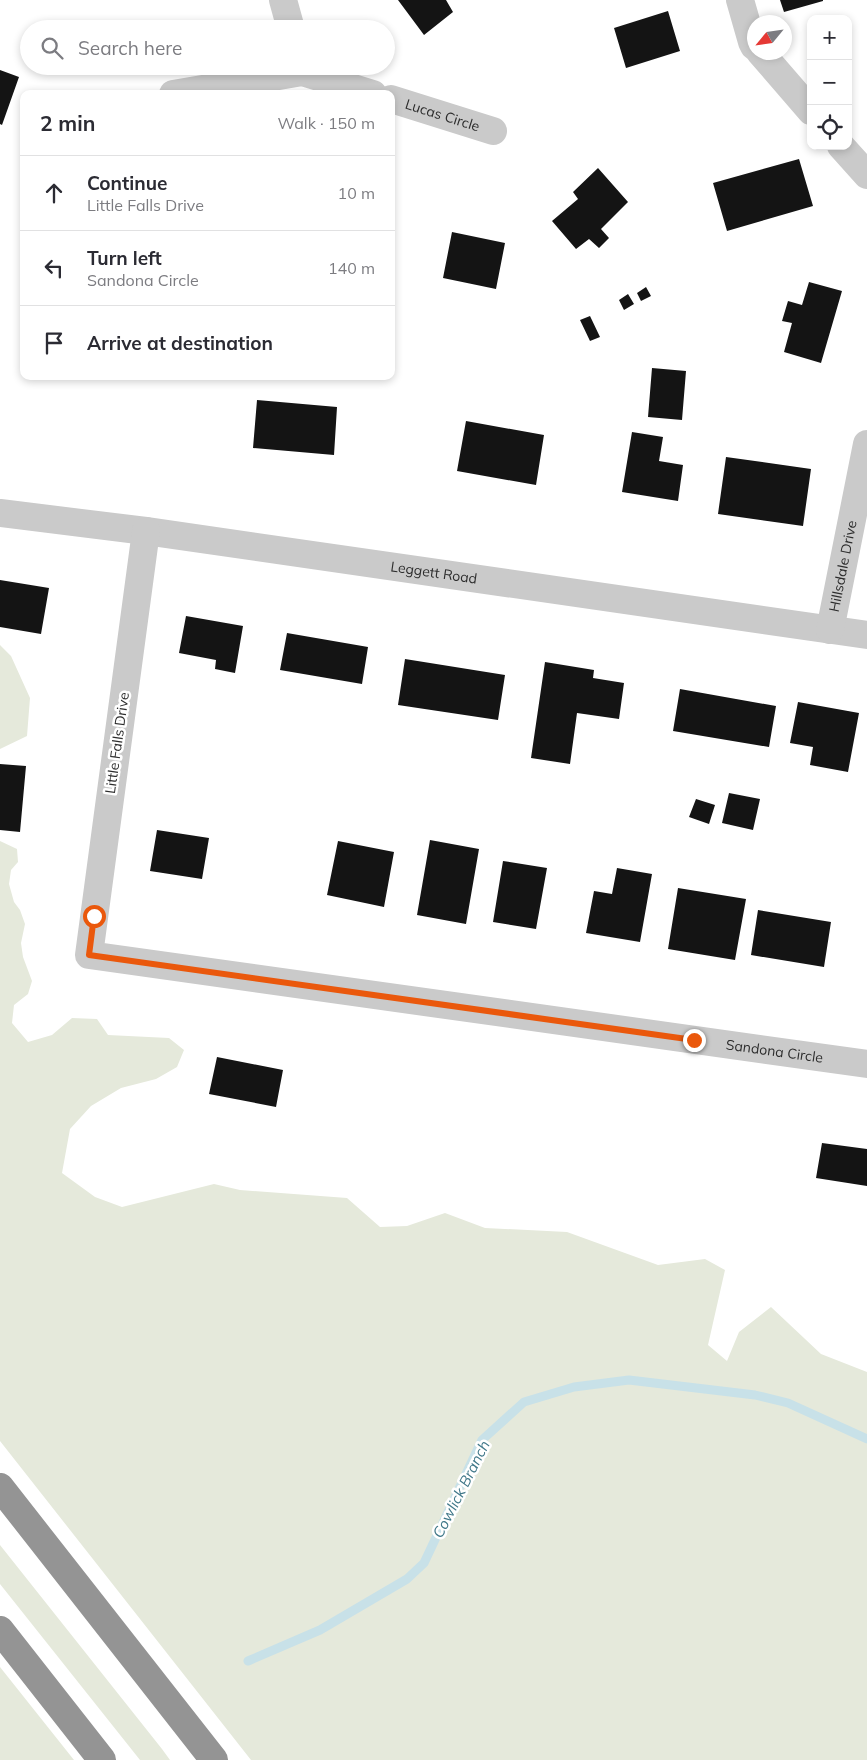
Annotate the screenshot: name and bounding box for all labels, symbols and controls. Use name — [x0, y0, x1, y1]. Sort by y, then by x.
north arrow — [747, 15, 792, 60]
map controls — [807, 15, 852, 150]
button: + — [807, 15, 852, 60]
search box — [20, 20, 395, 75]
icon: search — [38, 34, 66, 62]
text: Search here — [78, 36, 182, 60]
button: − — [807, 60, 852, 105]
street label: Lucas Circle — [403, 95, 482, 135]
button: locate — [807, 105, 852, 150]
text: 2 min — [40, 110, 95, 136]
text: Walk · 150 m — [277, 113, 375, 133]
text: Continue — [87, 171, 167, 195]
icon: ahead — [40, 179, 68, 207]
text: 10 m — [338, 183, 375, 203]
text: Little Falls Drive — [87, 195, 204, 215]
text: Turn left — [87, 246, 162, 270]
icon: left — [40, 254, 68, 282]
text: 140 m — [328, 258, 375, 278]
text: Sandona Circle — [87, 270, 199, 290]
icon: arrive — [40, 329, 68, 357]
text: Arrive at destination — [87, 331, 273, 355]
street label: Hillsdale Drive — [825, 519, 861, 614]
street label: Leggett Road — [389, 557, 478, 588]
street label: Little Falls Drive — [101, 691, 133, 795]
route start — [83, 905, 106, 928]
route end — [683, 1029, 706, 1052]
street label: Sandona Circle — [725, 1035, 824, 1067]
water label: Cowlick Branch — [428, 1437, 494, 1541]

